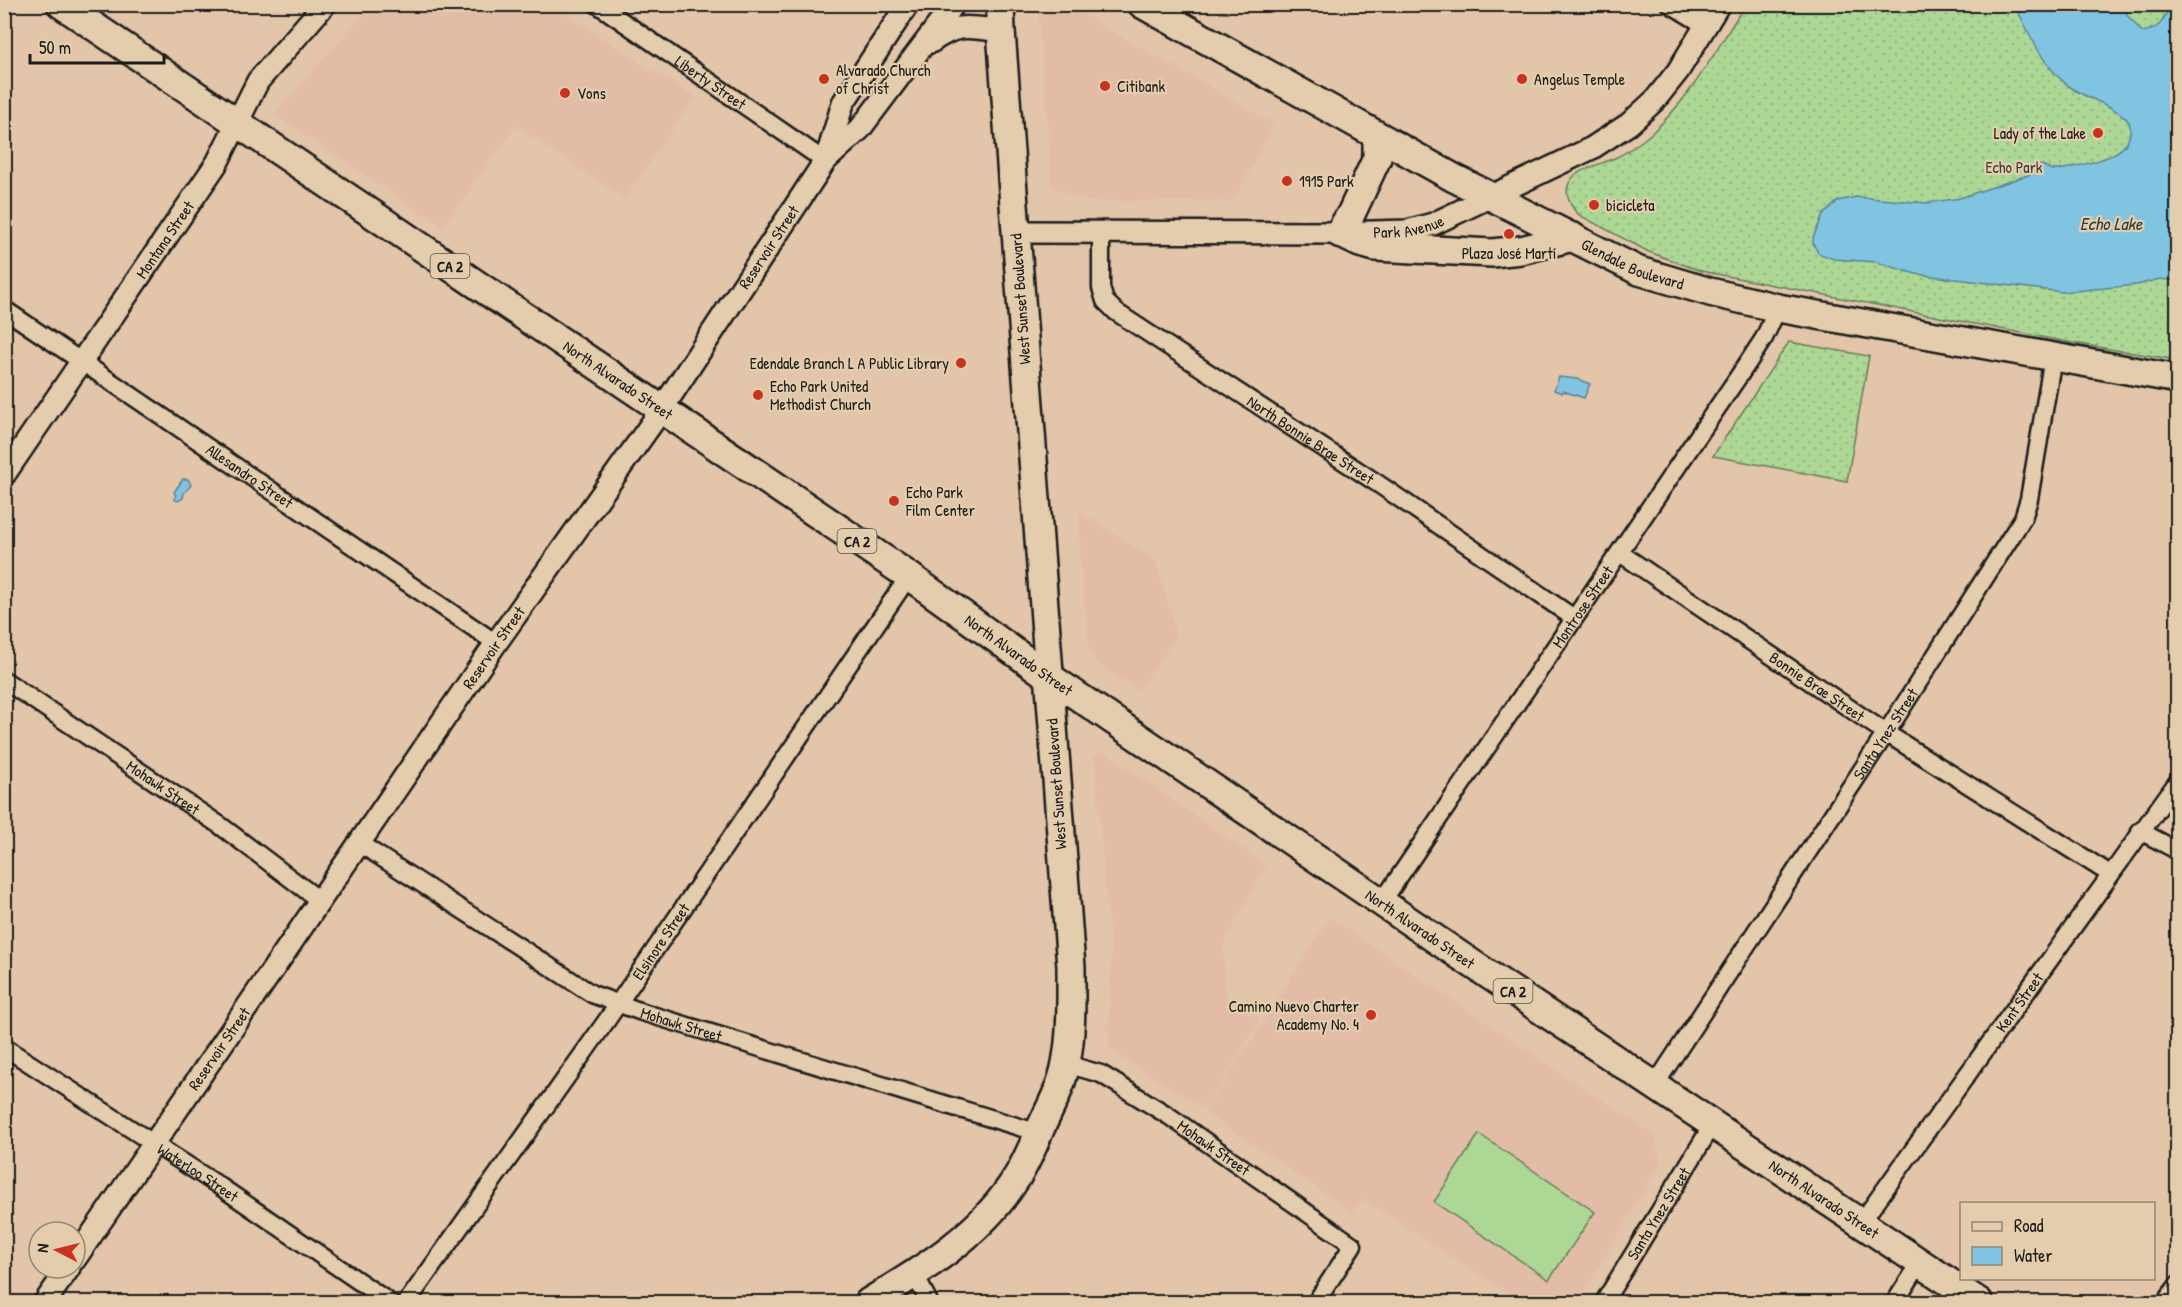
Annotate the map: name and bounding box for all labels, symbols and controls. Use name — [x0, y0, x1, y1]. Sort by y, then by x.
scale bar — [30, 27, 164, 65]
text: 50 m — [39, 35, 71, 60]
street label: Liberty Street — [671, 50, 751, 115]
place label: Alvarado Church of Christ — [836, 59, 931, 99]
place label: Angelus Temple — [1534, 68, 1626, 90]
marker: Alvarado Church of Christ — [817, 72, 831, 86]
marker: Angelus Temple — [1515, 72, 1529, 86]
place label: Citibank — [1117, 75, 1166, 97]
marker: Citibank — [1098, 79, 1112, 93]
place label: Vons — [577, 82, 606, 104]
marker: Vons — [558, 86, 572, 100]
place label: Lady of the Lake — [1994, 122, 2087, 144]
marker: Lady of the Lake — [2091, 126, 2105, 140]
park label: Echo Park — [1986, 156, 2043, 178]
place label: 1915 Park — [1299, 170, 1354, 192]
marker: 1915 Park — [1280, 174, 1294, 188]
place label: bicicleta — [1606, 194, 1655, 216]
street label: Montana Street — [130, 196, 199, 283]
marker: bicicleta — [1587, 198, 1601, 212]
street label: Reservoir Street — [733, 200, 804, 293]
street label: Park Avenue — [1373, 209, 1448, 243]
water label: Echo Lake — [2080, 211, 2143, 236]
marker: Plaza José Martí — [1502, 227, 1516, 241]
street label: West Sunset Boulevard — [1004, 233, 1036, 365]
street label: Glendale Boulevard — [1578, 233, 1686, 295]
place label: Plaza José Martí — [1462, 242, 1556, 264]
road number: CA 2 — [430, 254, 470, 278]
street label: North Alvarado Street — [559, 335, 678, 425]
place label: Edendale Branch L A Public Library — [750, 352, 949, 374]
marker: Edendale Branch L A Public Library — [954, 356, 968, 370]
place label: Echo Park United Methodist Church — [770, 375, 871, 415]
marker: Echo Park United Methodist Church — [751, 388, 765, 402]
street label: North Bonnie Brae Street — [1243, 390, 1379, 490]
street label: Allesandro Street — [202, 438, 298, 513]
place label: Echo Park Film Center — [905, 481, 975, 521]
marker: Echo Park Film Center — [887, 494, 901, 508]
road number: CA 2 — [838, 529, 876, 553]
street label: Montrose Street — [1547, 561, 1618, 652]
street label: Reservoir Street — [457, 601, 530, 693]
street label: North Alvarado Street — [960, 609, 1078, 701]
street label: Bonnie Brae Street — [1765, 646, 1869, 727]
street label: Santa Ynez Street — [1847, 683, 1923, 784]
street label: West Sunset Boulevard — [1040, 718, 1072, 850]
street label: Mohawk Street — [122, 755, 205, 820]
street label: North Alvarado Street — [1361, 884, 1480, 974]
street label: Elsinore Street — [627, 898, 695, 984]
street label: Kent Street — [1990, 968, 2048, 1036]
road number: CA 2 — [1494, 979, 1532, 1003]
place label: Camino Nuevo Charter Academy No. 4 — [1228, 995, 1359, 1035]
street label: Mohawk Street — [638, 1001, 725, 1047]
street label: Reservoir Street — [183, 1002, 255, 1094]
marker: Camino Nuevo Charter Academy No. 4 — [1364, 1008, 1378, 1022]
street label: Mohawk Street — [1173, 1114, 1255, 1181]
street label: Waterloo Street — [153, 1138, 243, 1207]
street label: North Alvarado Street — [1765, 1154, 1884, 1244]
street label: Santa Ynez Street — [1622, 1162, 1695, 1264]
legend — [1960, 1202, 2155, 1280]
text: Road — [2014, 1213, 2044, 1238]
north arrow — [27, 1220, 87, 1280]
text: N — [31, 1242, 54, 1254]
text: Water — [2014, 1243, 2052, 1268]

